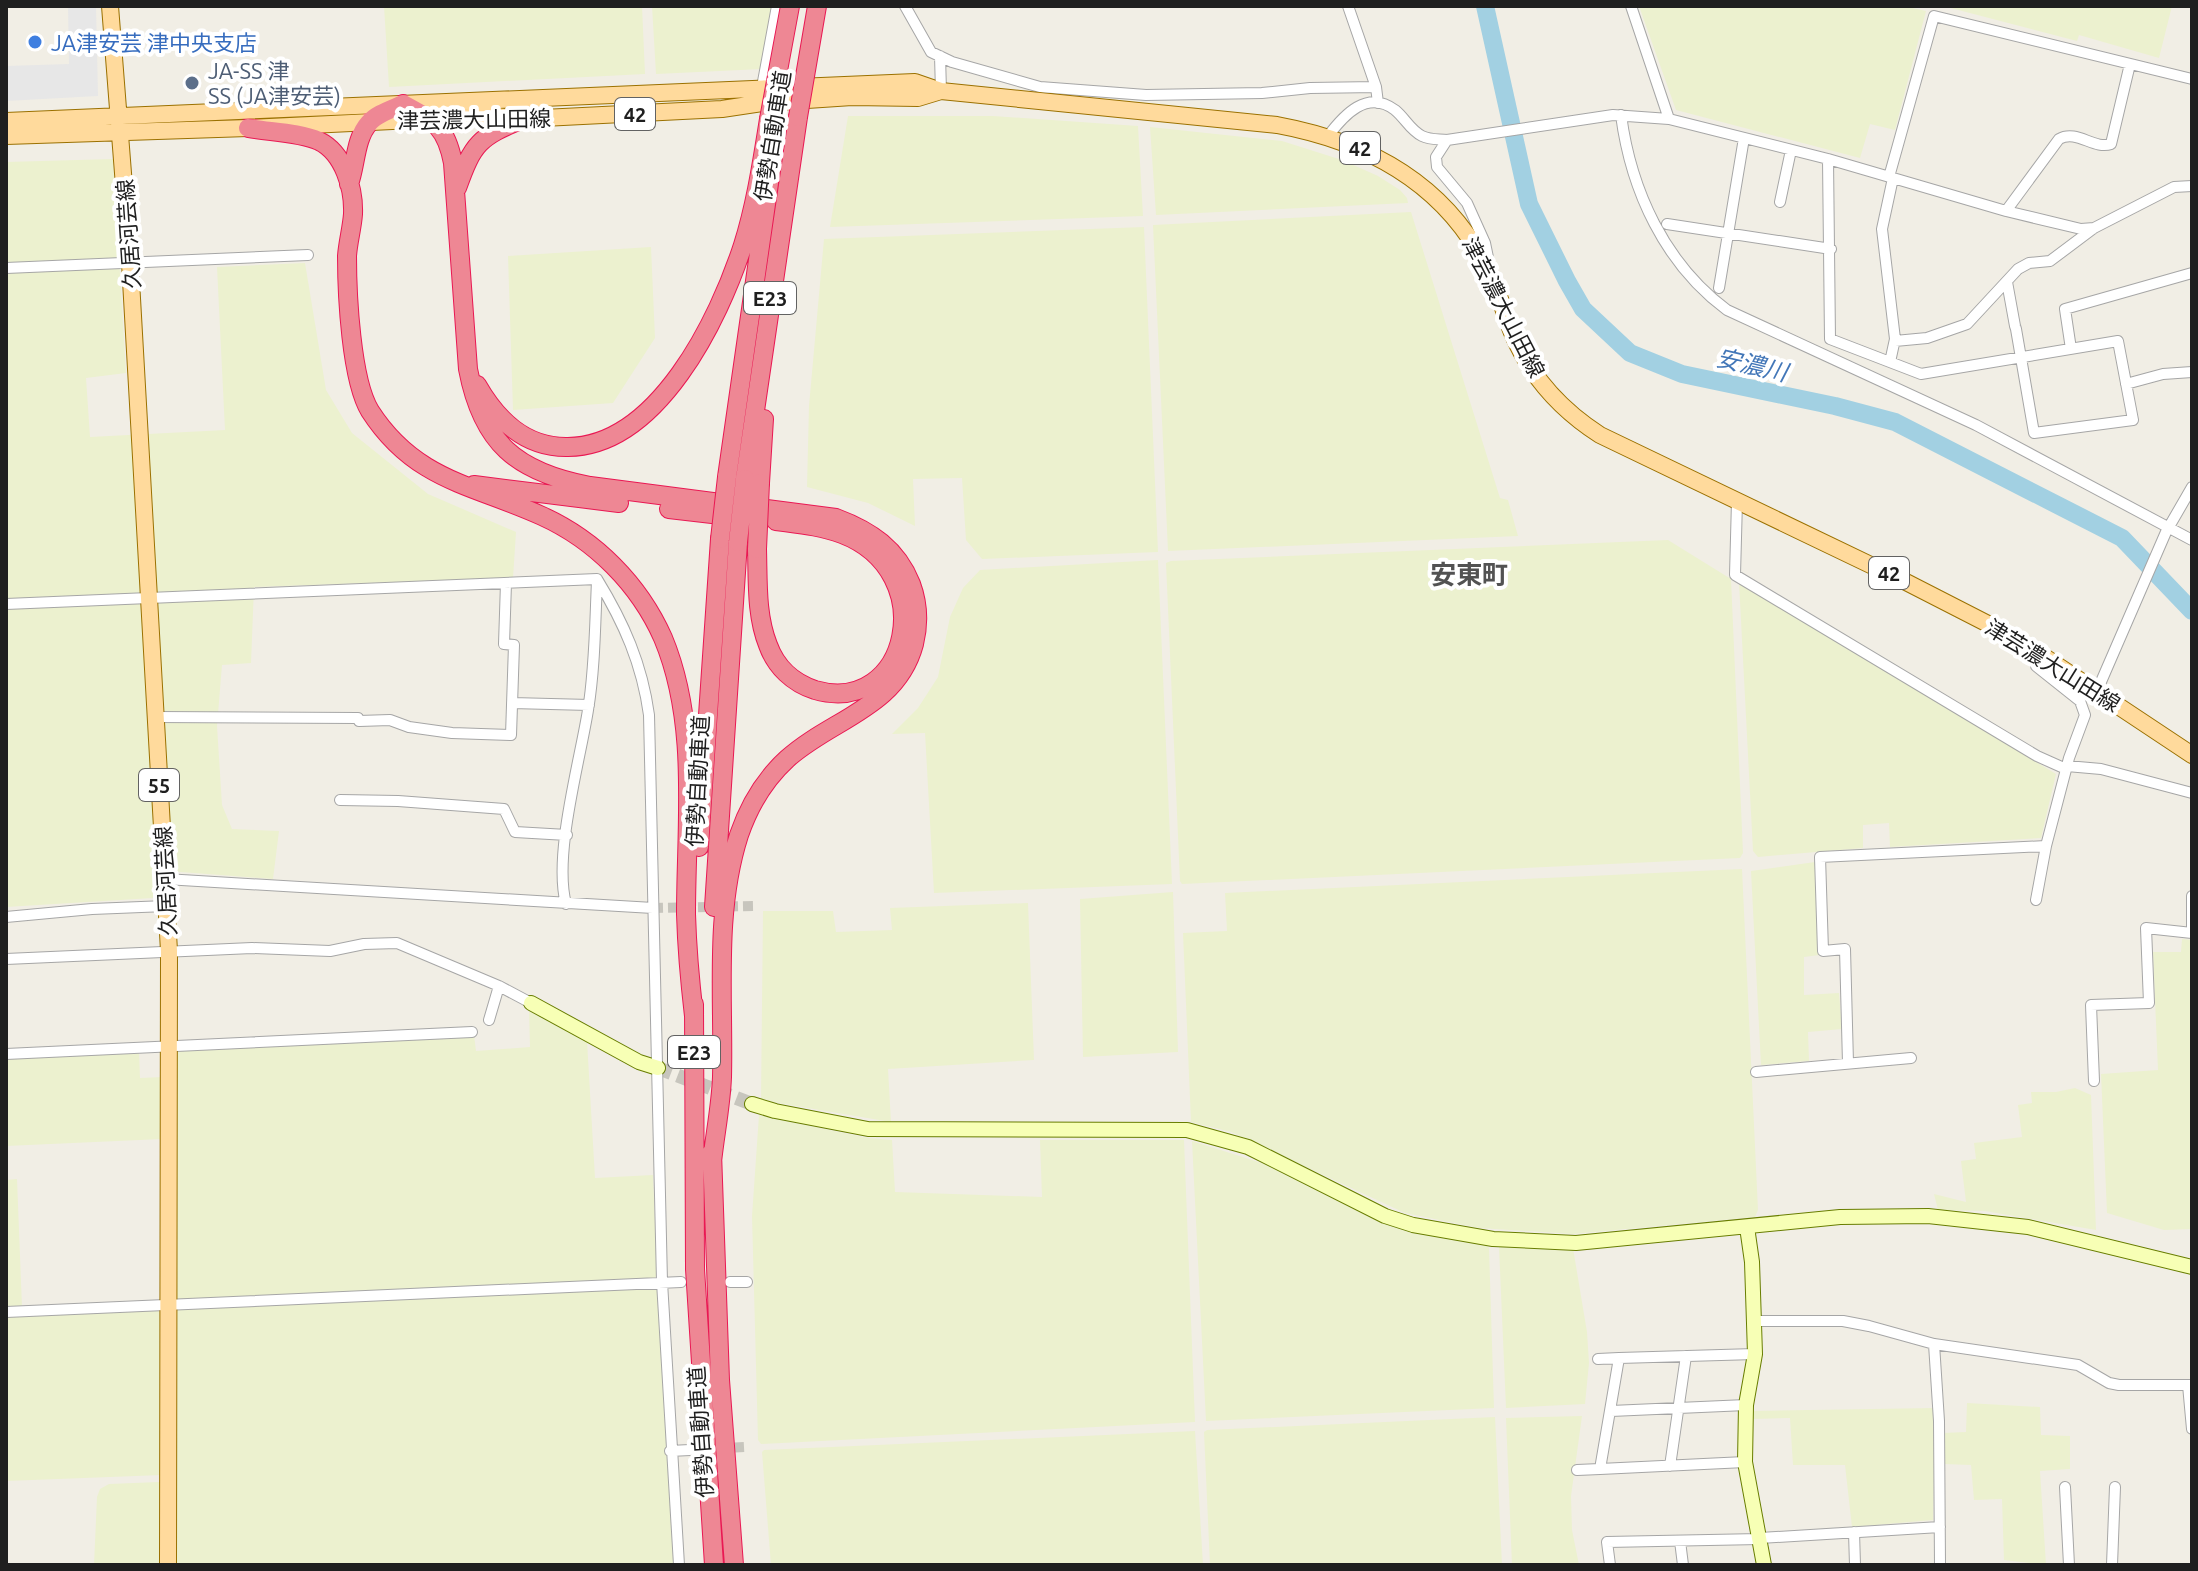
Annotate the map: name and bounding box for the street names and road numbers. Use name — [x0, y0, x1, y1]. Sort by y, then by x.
street label: 伊勢自動車道 — [749, 69, 795, 203]
road number: 42 — [615, 98, 655, 130]
street label: 津芸濃大山田線 — [397, 105, 551, 133]
road number: 42 — [1340, 132, 1380, 164]
street label: 久居河芸線 — [112, 178, 144, 290]
street label: 津芸濃大山田線 — [1458, 233, 1550, 381]
road number: E23 — [744, 282, 796, 314]
road number: 42 — [1869, 557, 1909, 589]
street label: 津芸濃大山田線 — [1981, 614, 2125, 716]
street label: 伊勢自動車道 — [681, 714, 713, 848]
road number: 55 — [139, 769, 179, 801]
street label: 久居河芸線 — [150, 825, 180, 937]
road number: E23 — [668, 1036, 720, 1068]
street label: 伊勢自動車道 — [683, 1365, 717, 1499]

